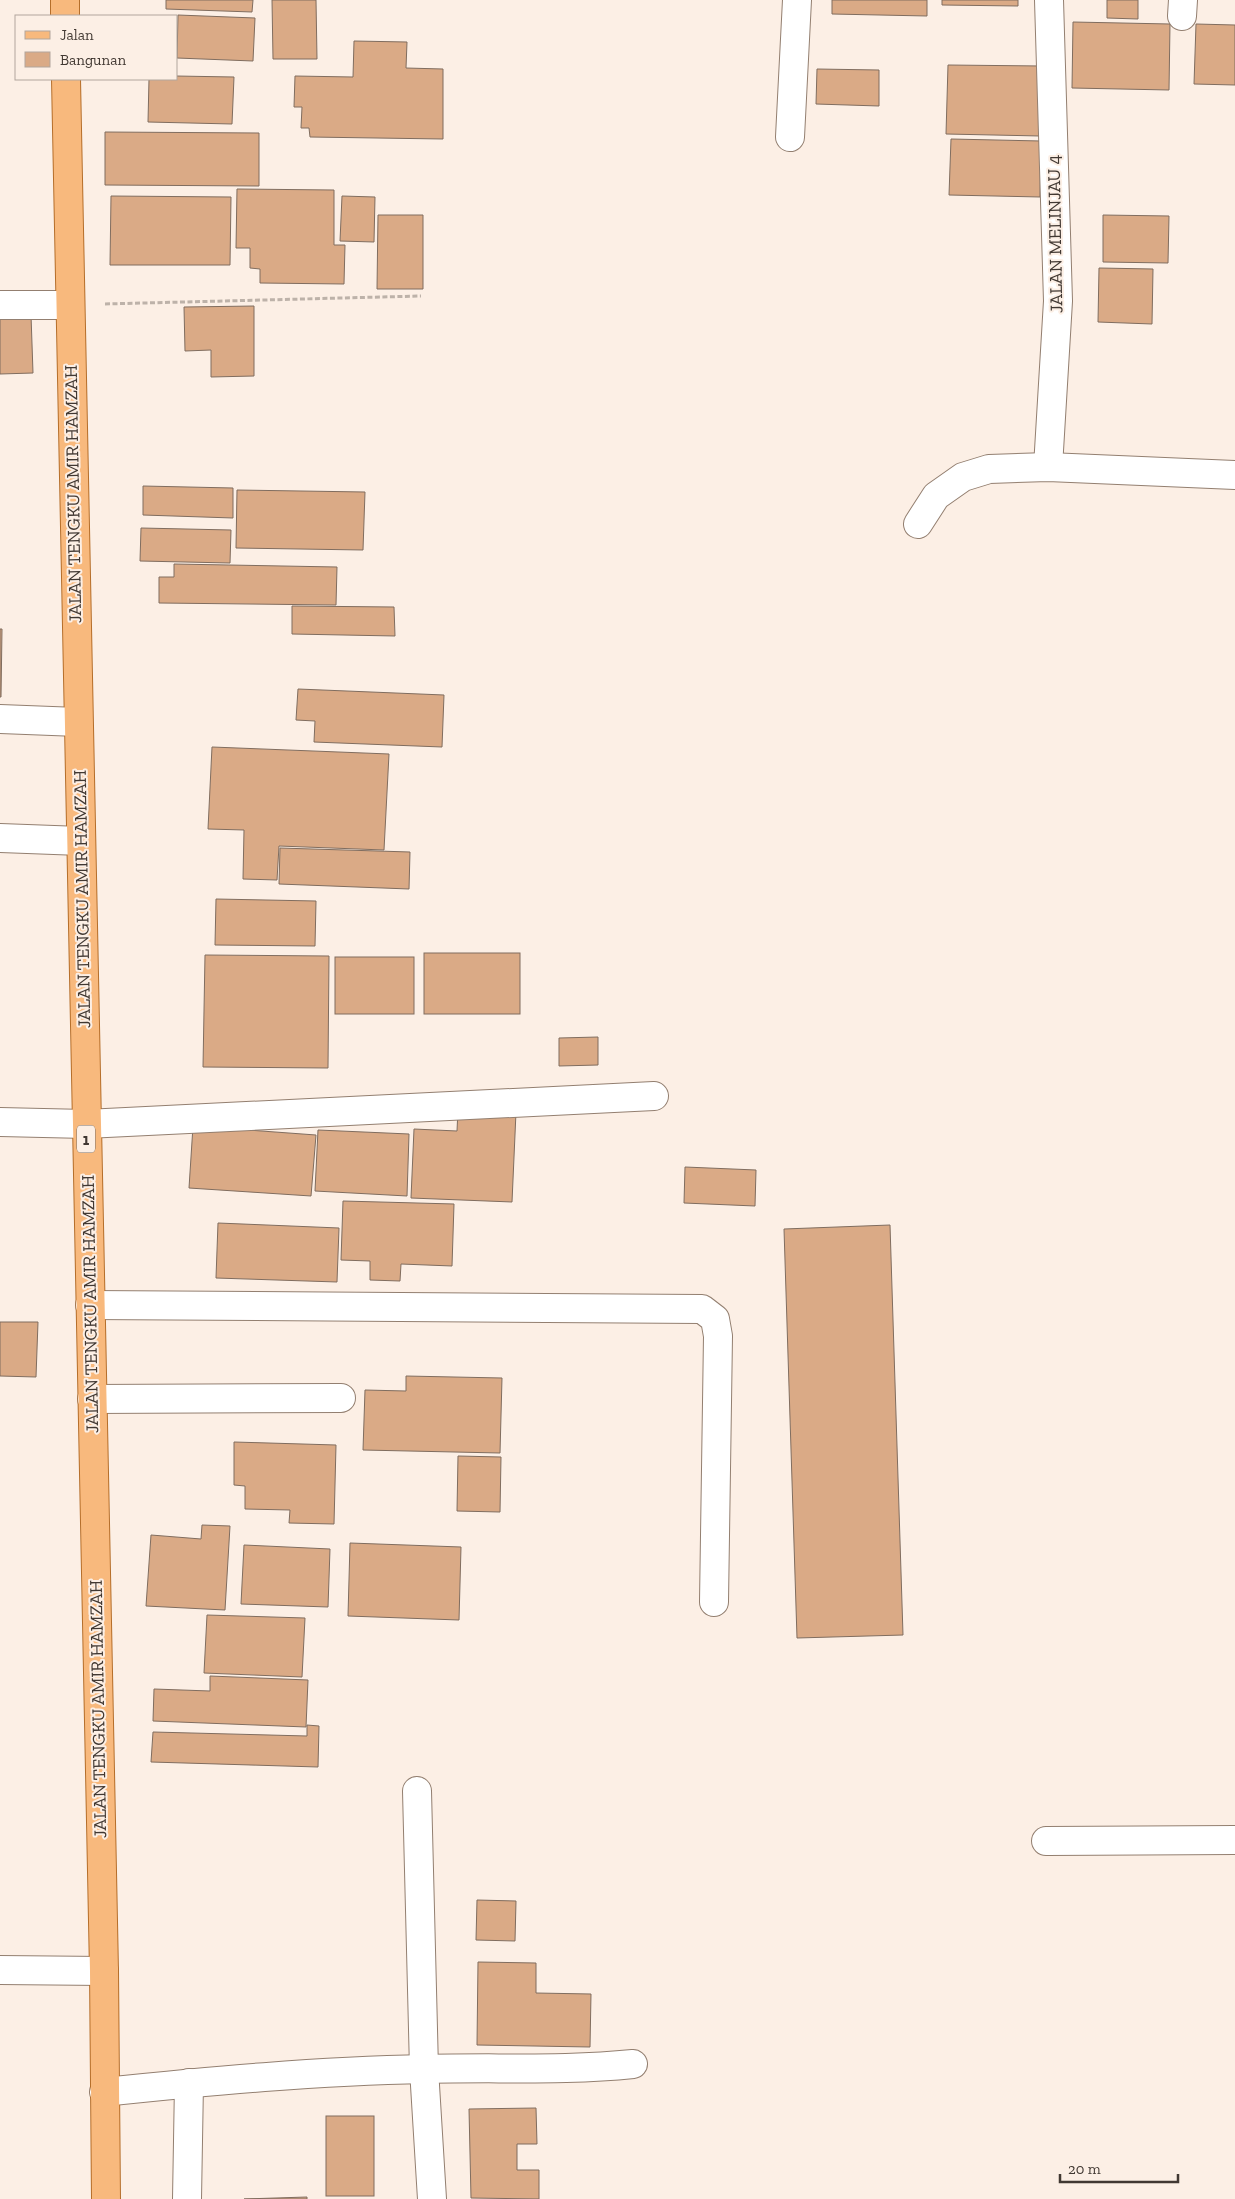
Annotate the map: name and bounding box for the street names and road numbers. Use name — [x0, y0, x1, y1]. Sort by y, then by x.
street label: JALAN MELINJAU 4 — [1043, 154, 1067, 313]
street label: JALAN TENGKU AMIR HAMZAH — [60, 365, 86, 623]
street label: JALAN TENGKU AMIR HAMZAH — [69, 770, 95, 1028]
road number: 1 — [77, 1126, 95, 1152]
street label: JALAN TENGKU AMIR HAMZAH — [77, 1175, 103, 1433]
street label: JALAN TENGKU AMIR HAMZAH — [85, 1580, 111, 1838]

